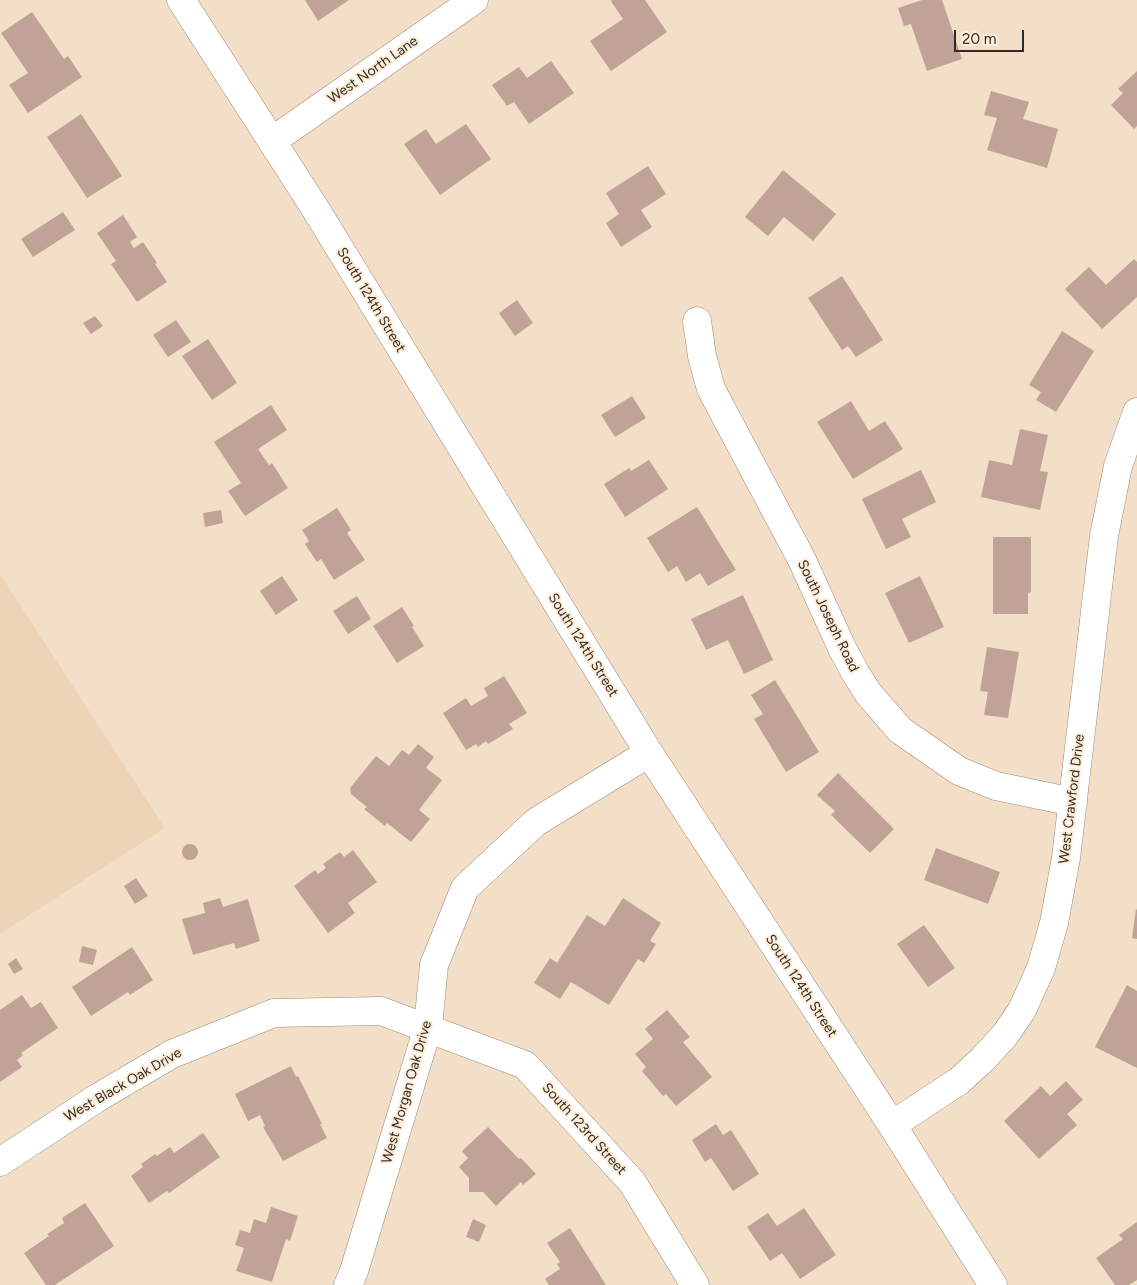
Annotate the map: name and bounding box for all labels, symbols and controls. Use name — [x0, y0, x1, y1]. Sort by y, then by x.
scale bar — [957, 20, 1027, 52]
text: 20 m — [962, 30, 996, 48]
street label: West North Lane — [325, 33, 421, 107]
street label: South 124th Street — [333, 245, 409, 355]
street label: South Joseph Road — [794, 557, 862, 675]
street label: South 124th Street — [544, 590, 622, 700]
street label: West Crawford Drive — [1056, 733, 1088, 865]
street label: South 124th Street — [762, 931, 840, 1041]
street label: West Morgan Oak Drive — [379, 1019, 435, 1165]
street label: West Black Oak Drive — [61, 1044, 185, 1126]
street label: South 123rd Street — [538, 1080, 630, 1178]

